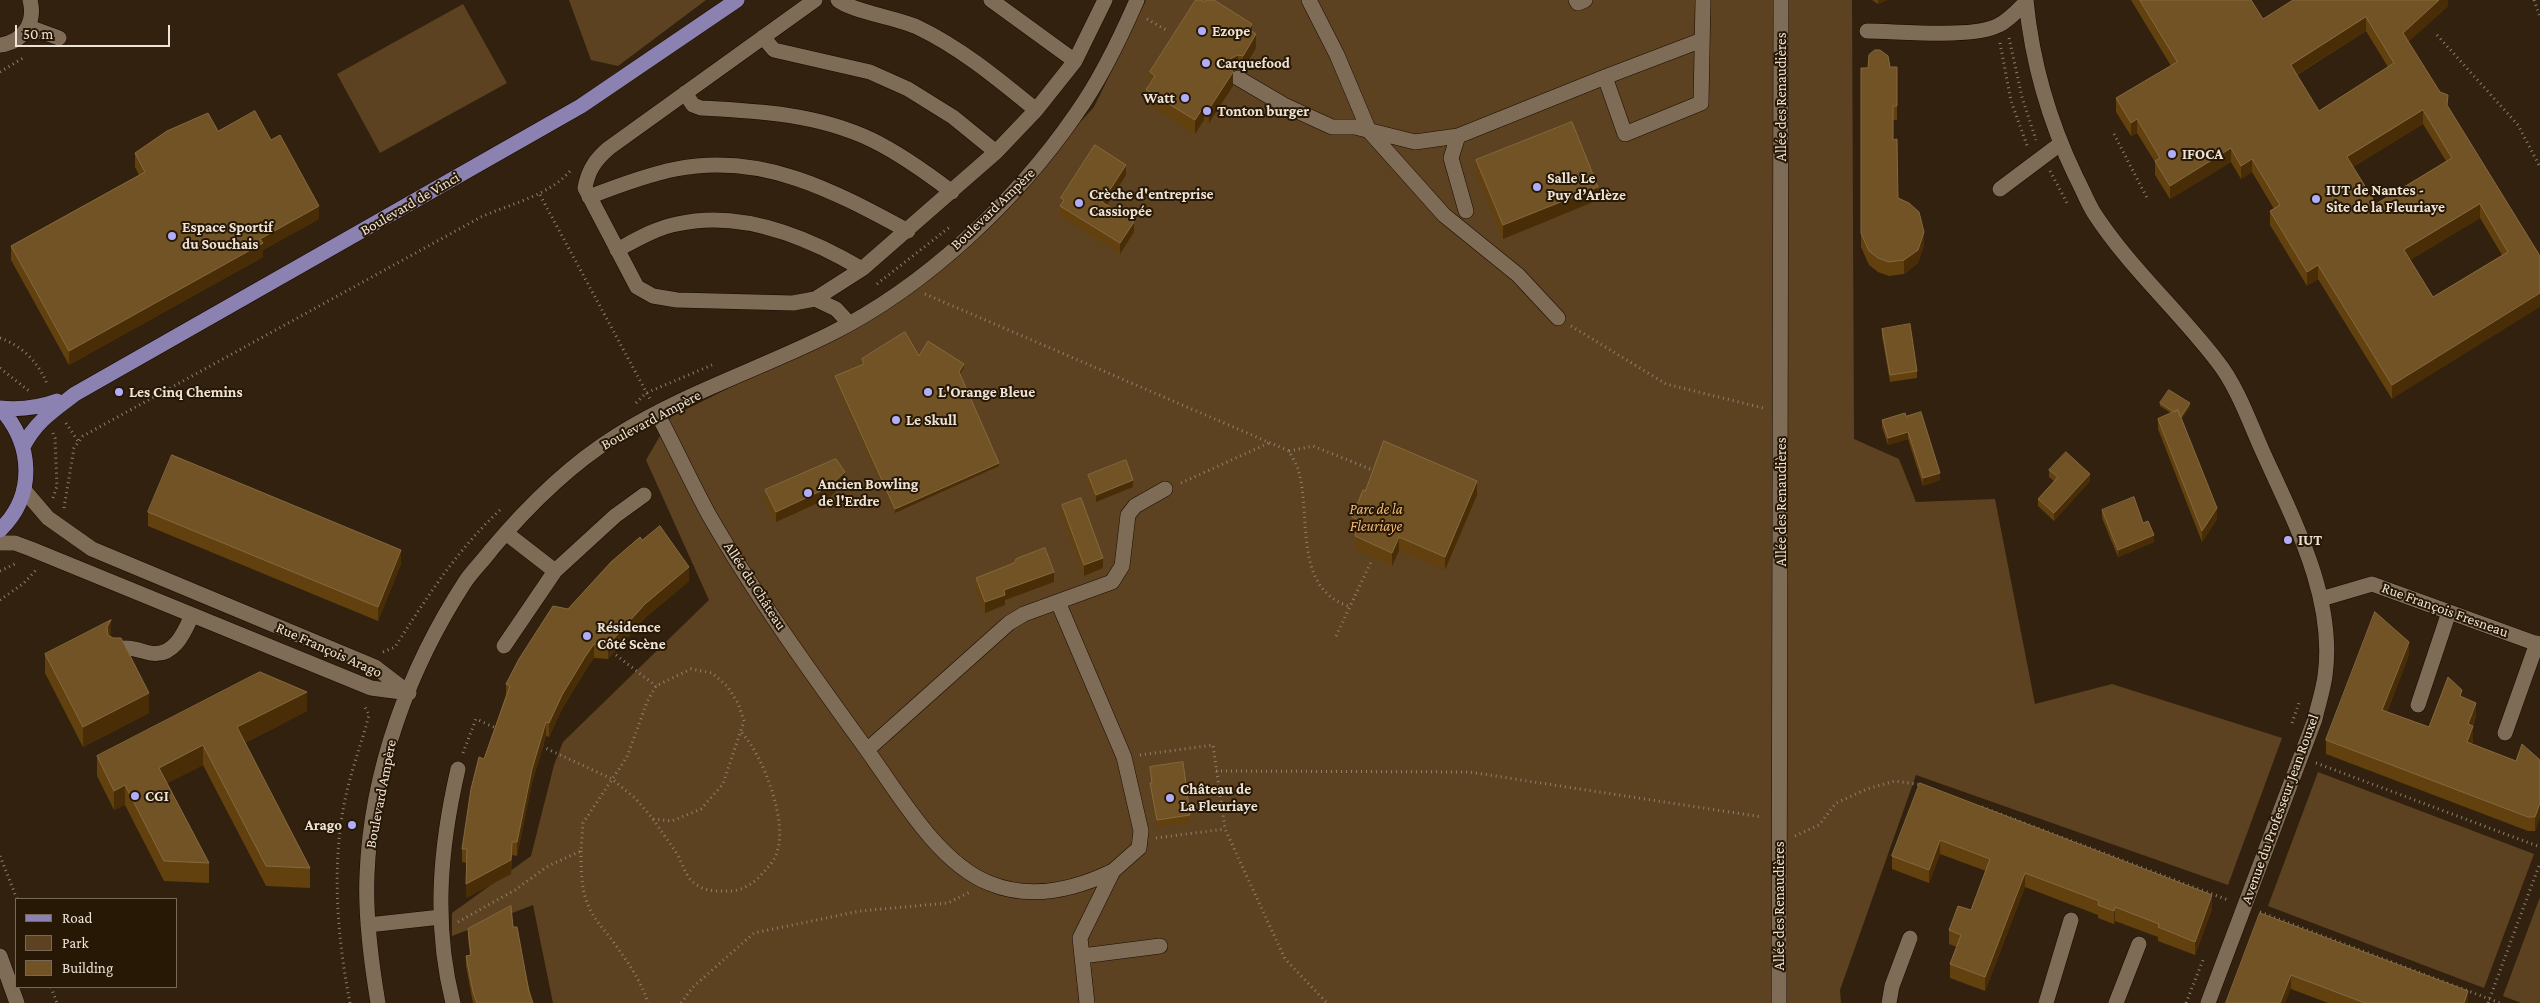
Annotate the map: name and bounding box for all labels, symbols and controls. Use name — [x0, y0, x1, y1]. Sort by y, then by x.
scale bar — [18, 15, 172, 47]
place label: Ezope — [1212, 22, 1250, 40]
marker: Ezope — [1196, 25, 1208, 37]
text: 50 m — [23, 26, 53, 42]
street label: Allée des Renaudières — [1772, 32, 1790, 162]
place label: Carquefood — [1216, 54, 1290, 72]
marker: Carquefood — [1200, 57, 1212, 69]
place label: Watt — [1143, 89, 1175, 107]
marker: Watt — [1179, 92, 1191, 104]
place label: Tonton burger — [1217, 102, 1309, 120]
marker: Tonton burger — [1201, 105, 1213, 117]
place label: IFOCA — [2182, 145, 2223, 163]
marker: IFOCA — [2166, 148, 2178, 160]
street label: Boulevard Ampère — [947, 164, 1039, 254]
street label: Boulevard de Vinci — [357, 168, 463, 240]
place label: Salle Le Puy d’Arlèze — [1547, 169, 1626, 204]
marker: Salle Le Puy d’Arlèze — [1531, 181, 1543, 193]
place label: IUT de Nantes - Site de la Fleuriaye — [2326, 181, 2445, 216]
place label: Crèche d'entreprise Cassiopée — [1089, 185, 1213, 220]
marker: IUT de Nantes - Site de la Fleuriaye — [2310, 193, 2322, 205]
marker: Crèche d'entreprise Cassiopée — [1073, 197, 1085, 209]
place label: Espace Sportif du Souchais — [182, 218, 273, 253]
marker: Espace Sportif du Souchais — [166, 230, 178, 242]
place label: Les Cinq Chemins — [129, 383, 242, 401]
place label: L'Orange Bleue — [938, 383, 1035, 401]
marker: Les Cinq Chemins — [113, 386, 125, 398]
street label: Boulevard Ampère — [598, 386, 704, 454]
marker: L'Orange Bleue — [922, 386, 934, 398]
place label: Le Skull — [906, 411, 957, 429]
marker: Le Skull — [890, 414, 902, 426]
street label: Allée des Renaudières — [1772, 437, 1790, 567]
place label: Ancien Bowling de l'Erdre — [818, 475, 918, 510]
marker: Ancien Bowling de l'Erdre — [802, 487, 814, 499]
park label: Parc de la Fleuriaye — [1349, 500, 1403, 535]
place label: IUT — [2298, 531, 2322, 549]
marker: IUT — [2282, 534, 2294, 546]
street label: Allée du Château — [720, 539, 790, 633]
street label: Rue François Fresneau — [2379, 579, 2511, 641]
place label: Résidence Côté Scène — [597, 618, 666, 653]
street label: Rue François Arago — [273, 619, 385, 681]
marker: Résidence Côté Scène — [581, 630, 593, 642]
street label: Avenue du Professeur Jean Rouxel — [2237, 712, 2323, 906]
street label: Boulevard Ampère — [362, 738, 400, 850]
place label: Château de La Fleuriaye — [1180, 780, 1258, 815]
place label: CGI — [145, 787, 169, 805]
marker: CGI — [129, 790, 141, 802]
marker: Château de La Fleuriaye — [1164, 792, 1176, 804]
place label: Arago — [305, 816, 342, 834]
marker: Arago — [346, 819, 358, 831]
street label: Allée des Renaudières — [1770, 841, 1788, 971]
legend — [15, 898, 178, 988]
text: Road — [62, 910, 92, 926]
text: Park — [62, 935, 89, 951]
text: Building — [62, 960, 113, 976]

